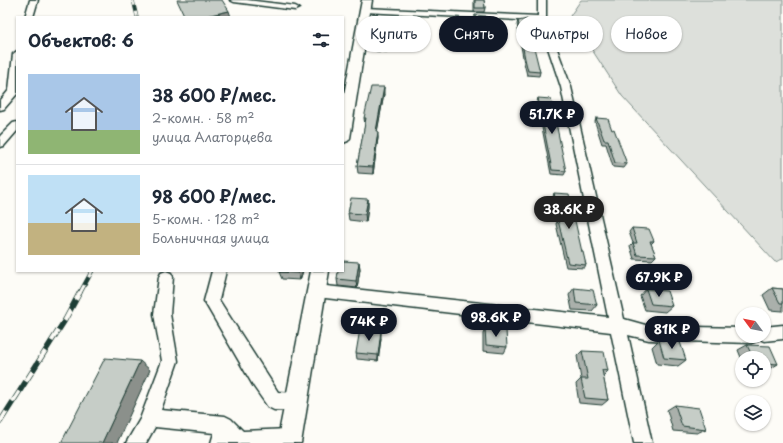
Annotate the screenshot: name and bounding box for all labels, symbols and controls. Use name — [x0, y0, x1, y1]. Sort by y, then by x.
chip: Купить — [356, 16, 431, 52]
chip: Снять — [439, 16, 508, 52]
chip: Фильтры — [516, 16, 603, 52]
chip: Новое — [611, 16, 682, 52]
text: Объектов: 6 — [28, 27, 134, 53]
icon: filters — [310, 29, 332, 51]
text: 38 600 ₽/мес. — [152, 82, 276, 108]
icon: home — [60, 90, 108, 138]
pin: 51.7K ₽ — [515, 101, 589, 135]
text: 51.7K ₽ — [529, 104, 575, 123]
text: 2-комн. · 58 m² — [152, 108, 254, 127]
text: улица Алаторцева — [152, 127, 272, 146]
text: 98 600 ₽/мес. — [152, 183, 276, 209]
icon: home — [60, 191, 108, 239]
pin: 38.6K ₽ — [532, 196, 606, 230]
text: 38.6K ₽ — [543, 199, 595, 218]
text: 5-комн. · 128 m² — [152, 209, 260, 228]
text: Больничная улица — [152, 228, 269, 247]
pin: 67.9K ₽ — [622, 264, 696, 298]
text: 67.9K ₽ — [635, 267, 683, 286]
pin: 98.6K ₽ — [459, 304, 533, 338]
text: 98.6K ₽ — [470, 307, 522, 326]
north arrow — [735, 307, 771, 343]
map controls — [735, 307, 771, 431]
pin: 74K ₽ — [341, 308, 397, 342]
text: 74K ₽ — [350, 311, 388, 330]
pin: 81K ₽ — [644, 316, 700, 350]
text: 81K ₽ — [654, 319, 690, 338]
button: locate — [735, 351, 771, 387]
button: layers — [735, 395, 771, 431]

